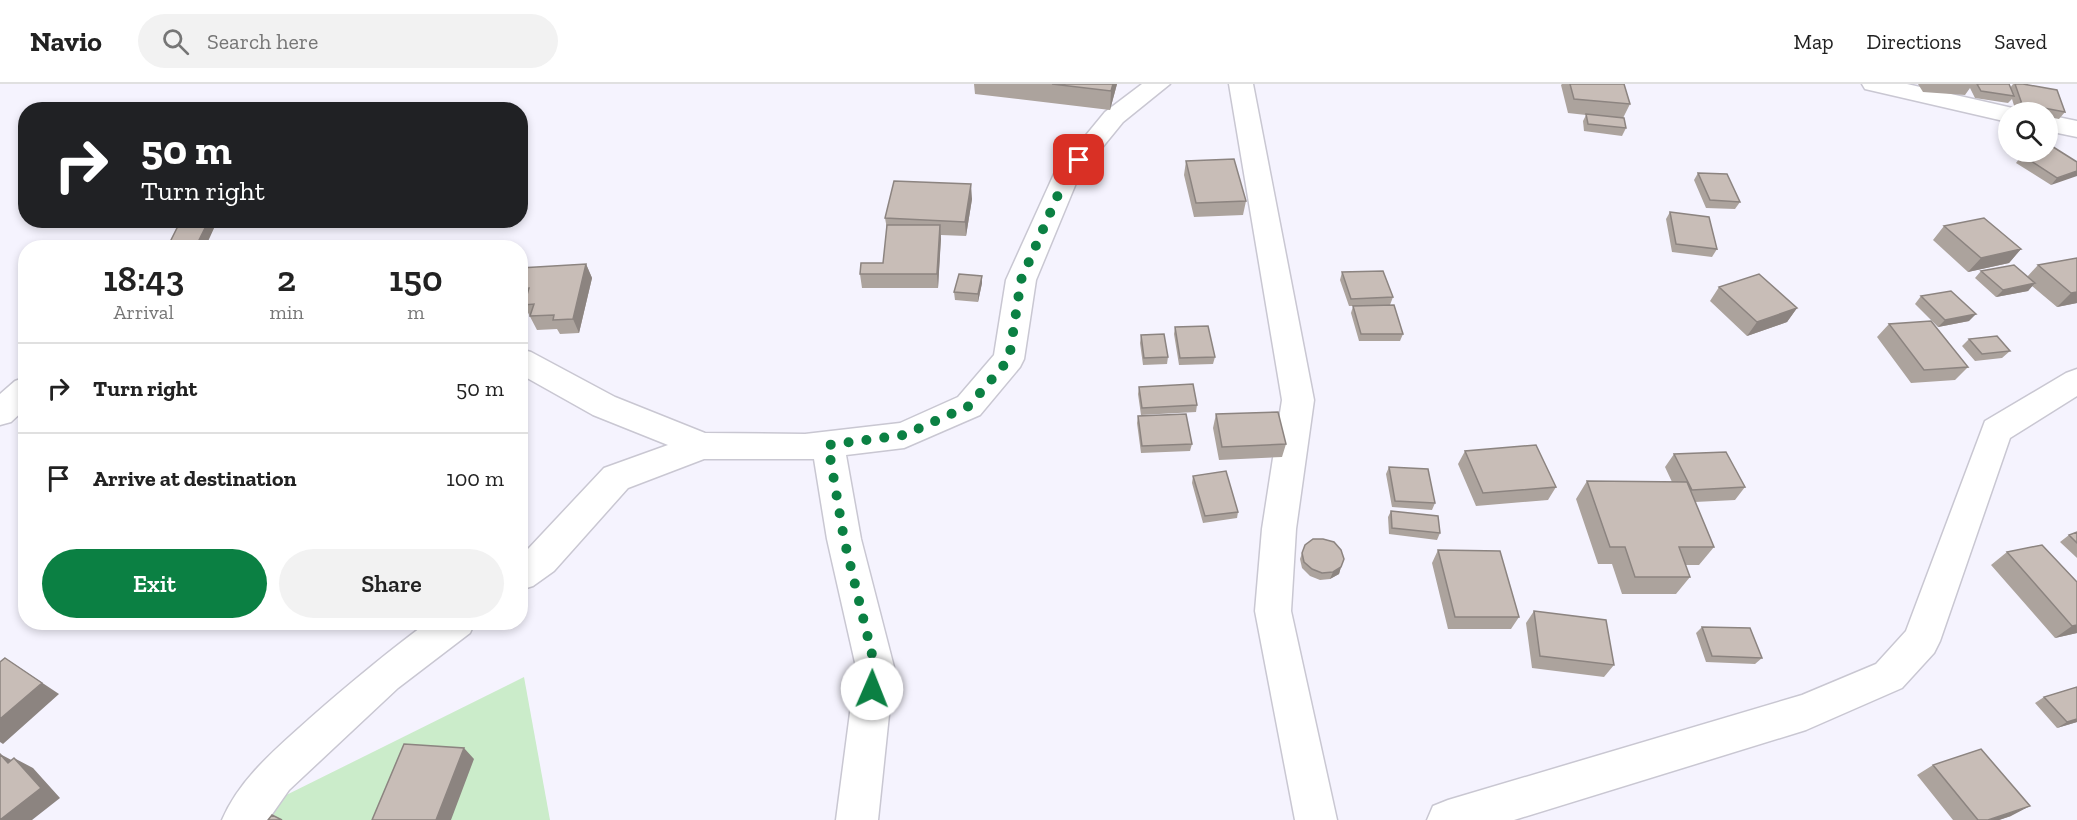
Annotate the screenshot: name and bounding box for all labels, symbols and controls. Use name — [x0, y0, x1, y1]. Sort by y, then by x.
search box — [138, 14, 558, 68]
text: Navio — [30, 25, 102, 58]
icon: search — [159, 25, 192, 58]
text: Search here — [207, 28, 318, 55]
text: Map — [1794, 29, 1834, 54]
text: Directions — [1867, 29, 1961, 54]
text: Saved — [1994, 29, 2047, 54]
map controls — [1998, 102, 2058, 162]
button: search — [1998, 102, 2058, 162]
text: 50 m — [141, 124, 232, 175]
icon: right — [42, 126, 120, 204]
pin — [1053, 134, 1104, 185]
icon: arrive — [1062, 143, 1095, 176]
text: Turn right — [141, 175, 265, 207]
text: 18:43 — [103, 257, 184, 300]
text: 2 — [277, 257, 296, 300]
text: 150 — [389, 257, 443, 300]
text: Arrival — [114, 300, 174, 324]
text: min — [269, 300, 304, 324]
text: m — [407, 300, 425, 324]
icon: right — [42, 372, 75, 405]
text: Turn right — [93, 375, 197, 402]
text: 50 m — [456, 375, 504, 402]
icon: arrive — [42, 462, 75, 495]
text: Arrive at destination — [93, 465, 296, 492]
text: 100 m — [446, 465, 504, 492]
button: Exit — [42, 549, 267, 618]
button: Share — [279, 549, 504, 618]
position arrow — [840, 657, 904, 721]

